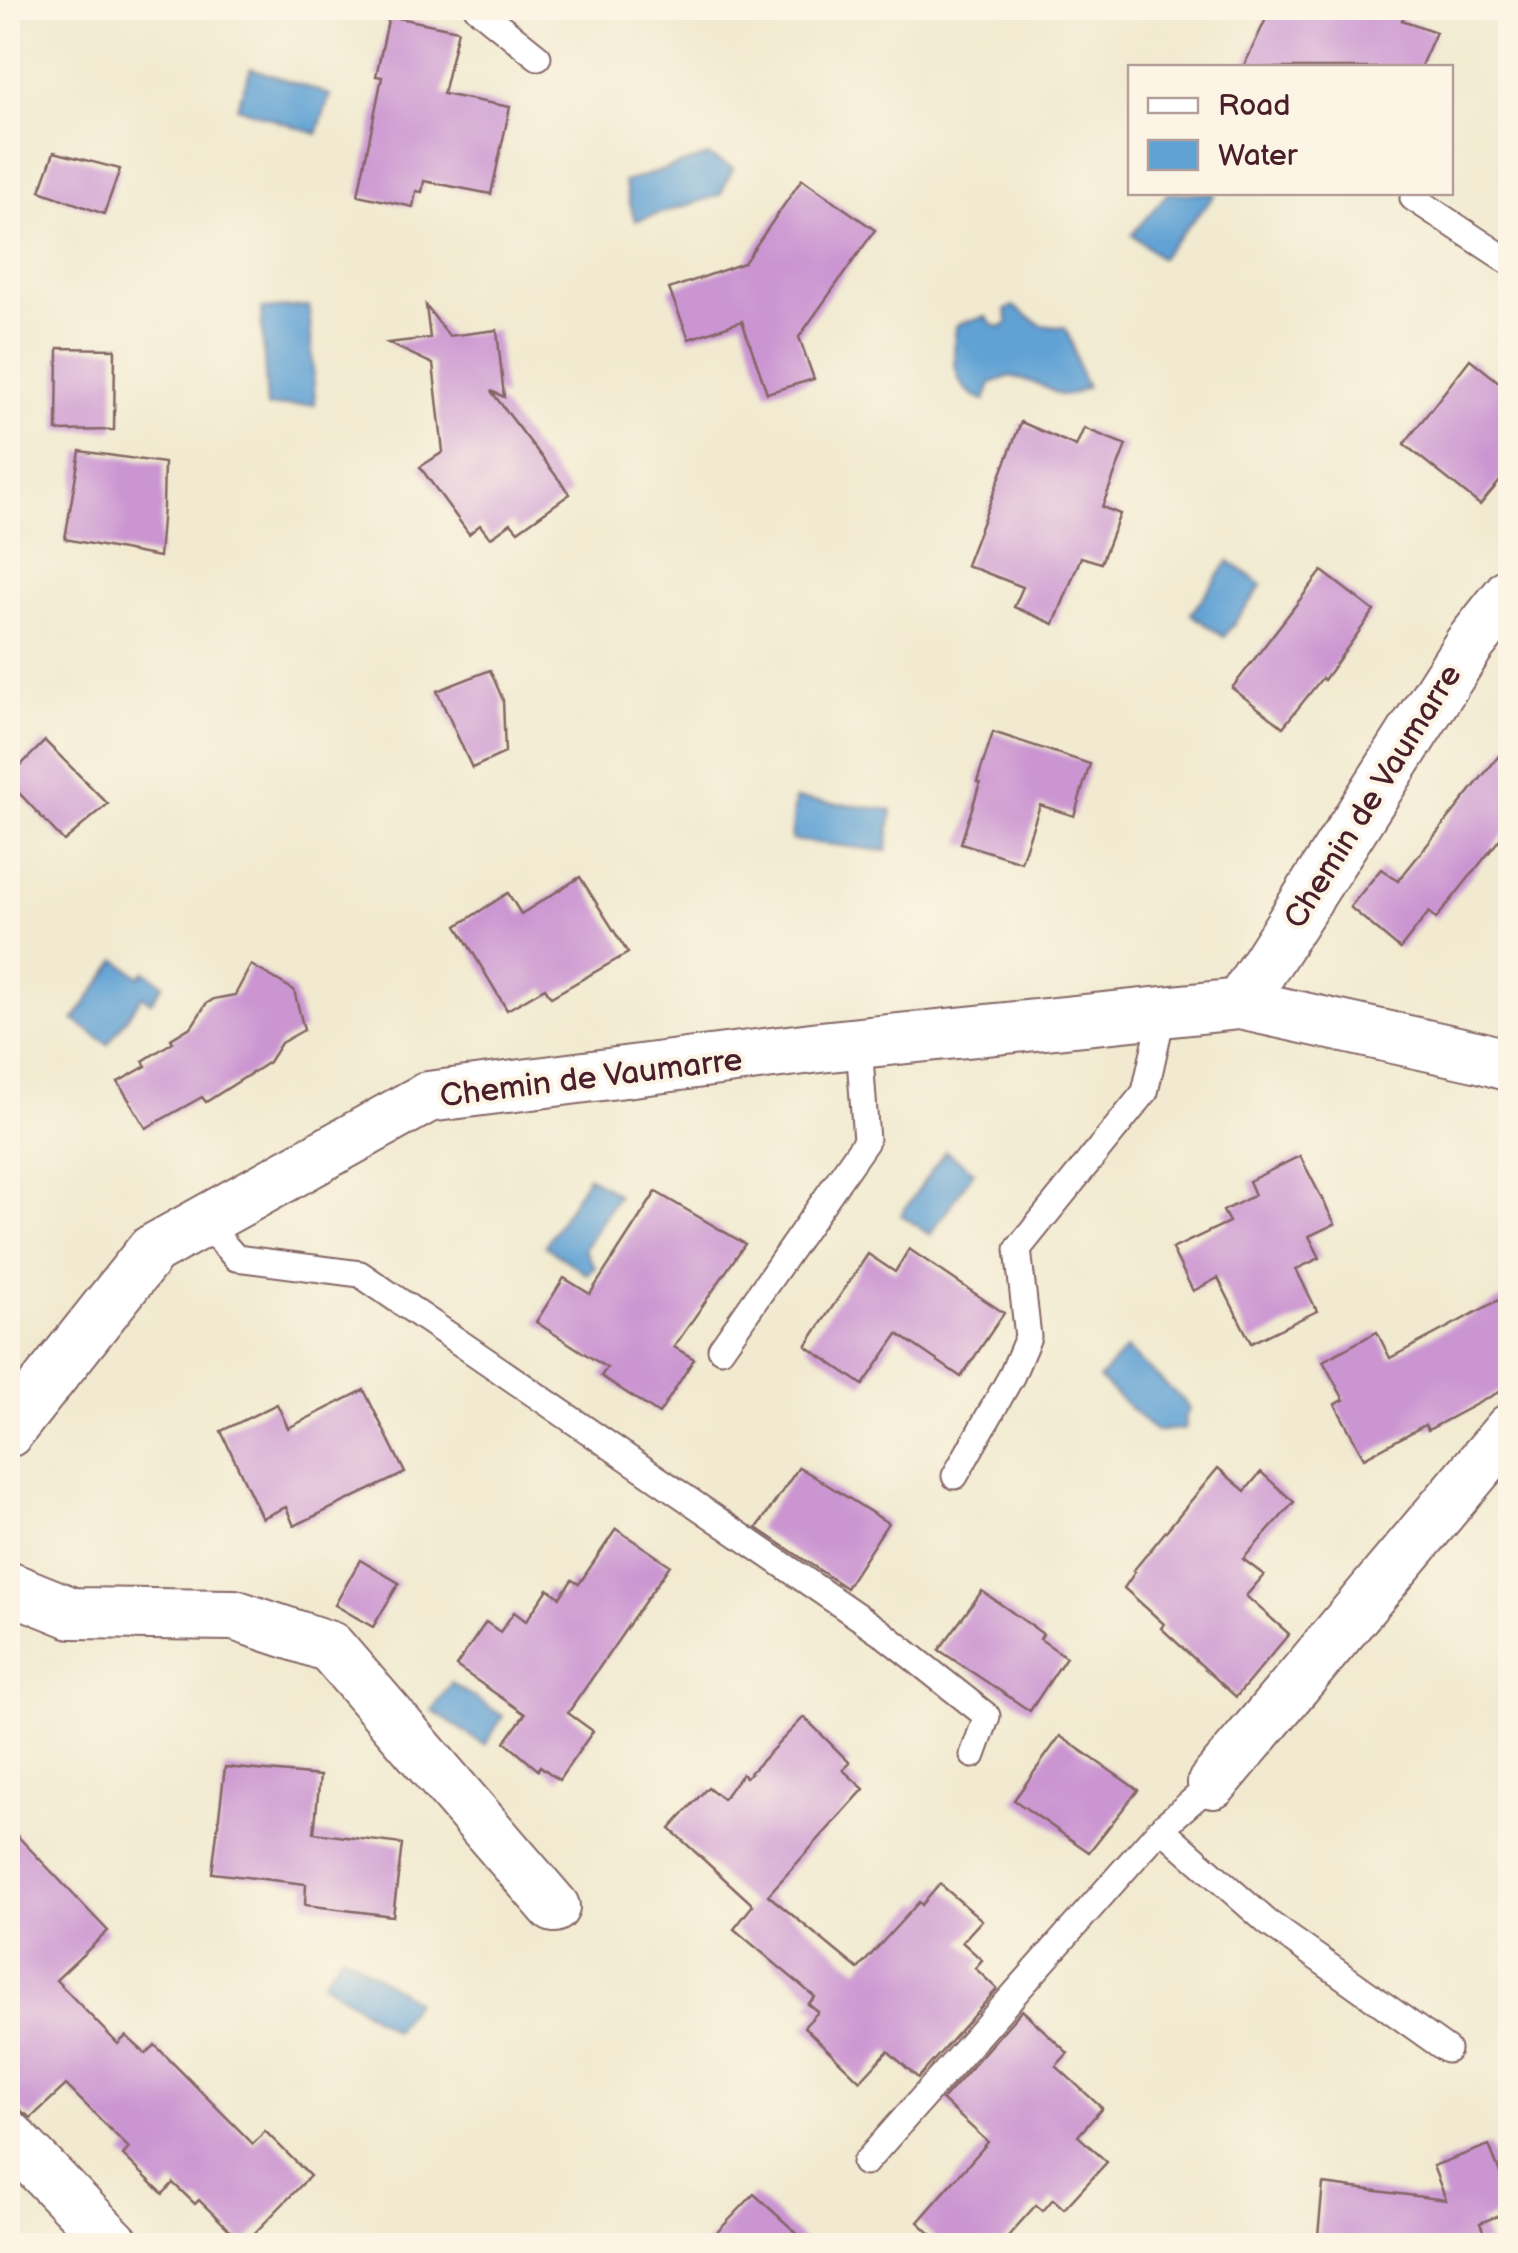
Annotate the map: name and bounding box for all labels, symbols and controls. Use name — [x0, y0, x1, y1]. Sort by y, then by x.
legend — [1128, 65, 1453, 195]
text: Road — [1218, 88, 1291, 124]
text: Water — [1218, 138, 1299, 174]
street label: Chemin de Vaumarre — [1276, 657, 1470, 936]
street label: Chemin de Vaumarre — [438, 1041, 745, 1116]

